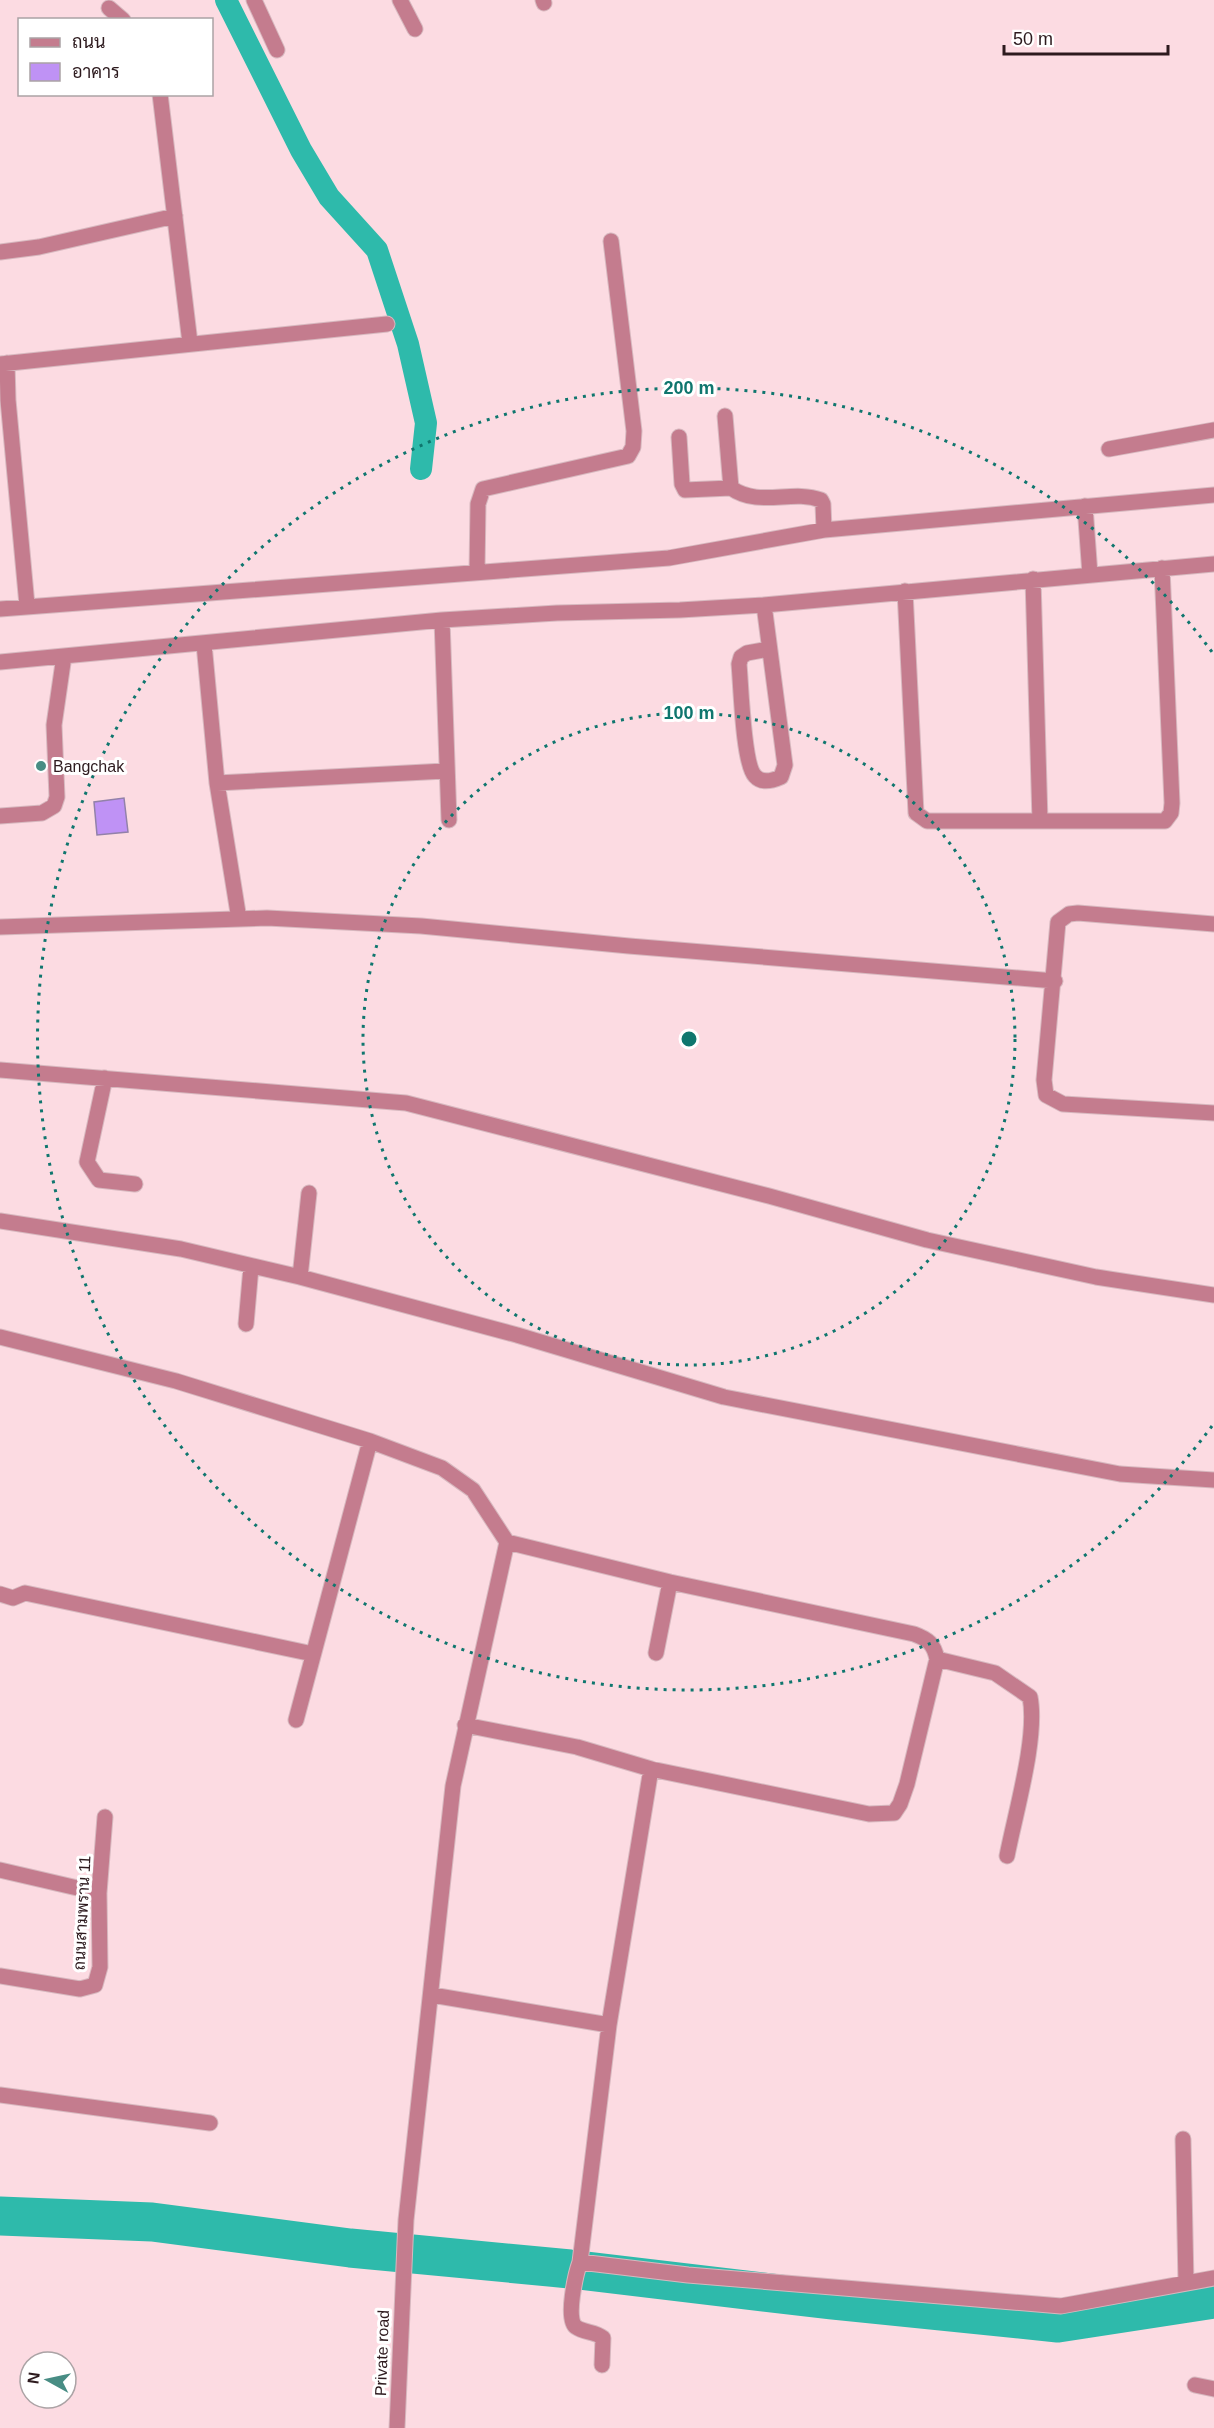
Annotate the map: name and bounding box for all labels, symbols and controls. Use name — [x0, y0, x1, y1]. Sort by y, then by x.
legend — [18, 18, 213, 96]
scale bar — [1004, 18, 1168, 56]
text: 50 m — [1013, 29, 1053, 49]
text: ถนน — [72, 32, 105, 52]
text: อาคาร — [72, 62, 120, 82]
text: 200 m — [663, 378, 715, 398]
text: 100 m — [663, 703, 715, 723]
place label: Bangchak — [53, 758, 125, 775]
marker: Bangchak — [34, 759, 48, 773]
centre of rings — [679, 1029, 699, 1049]
street label: ถนนสามพราน 11 — [71, 1855, 93, 1971]
street label: Private road — [372, 2310, 392, 2396]
north arrow — [18, 2350, 78, 2410]
text: N — [24, 2371, 43, 2385]

